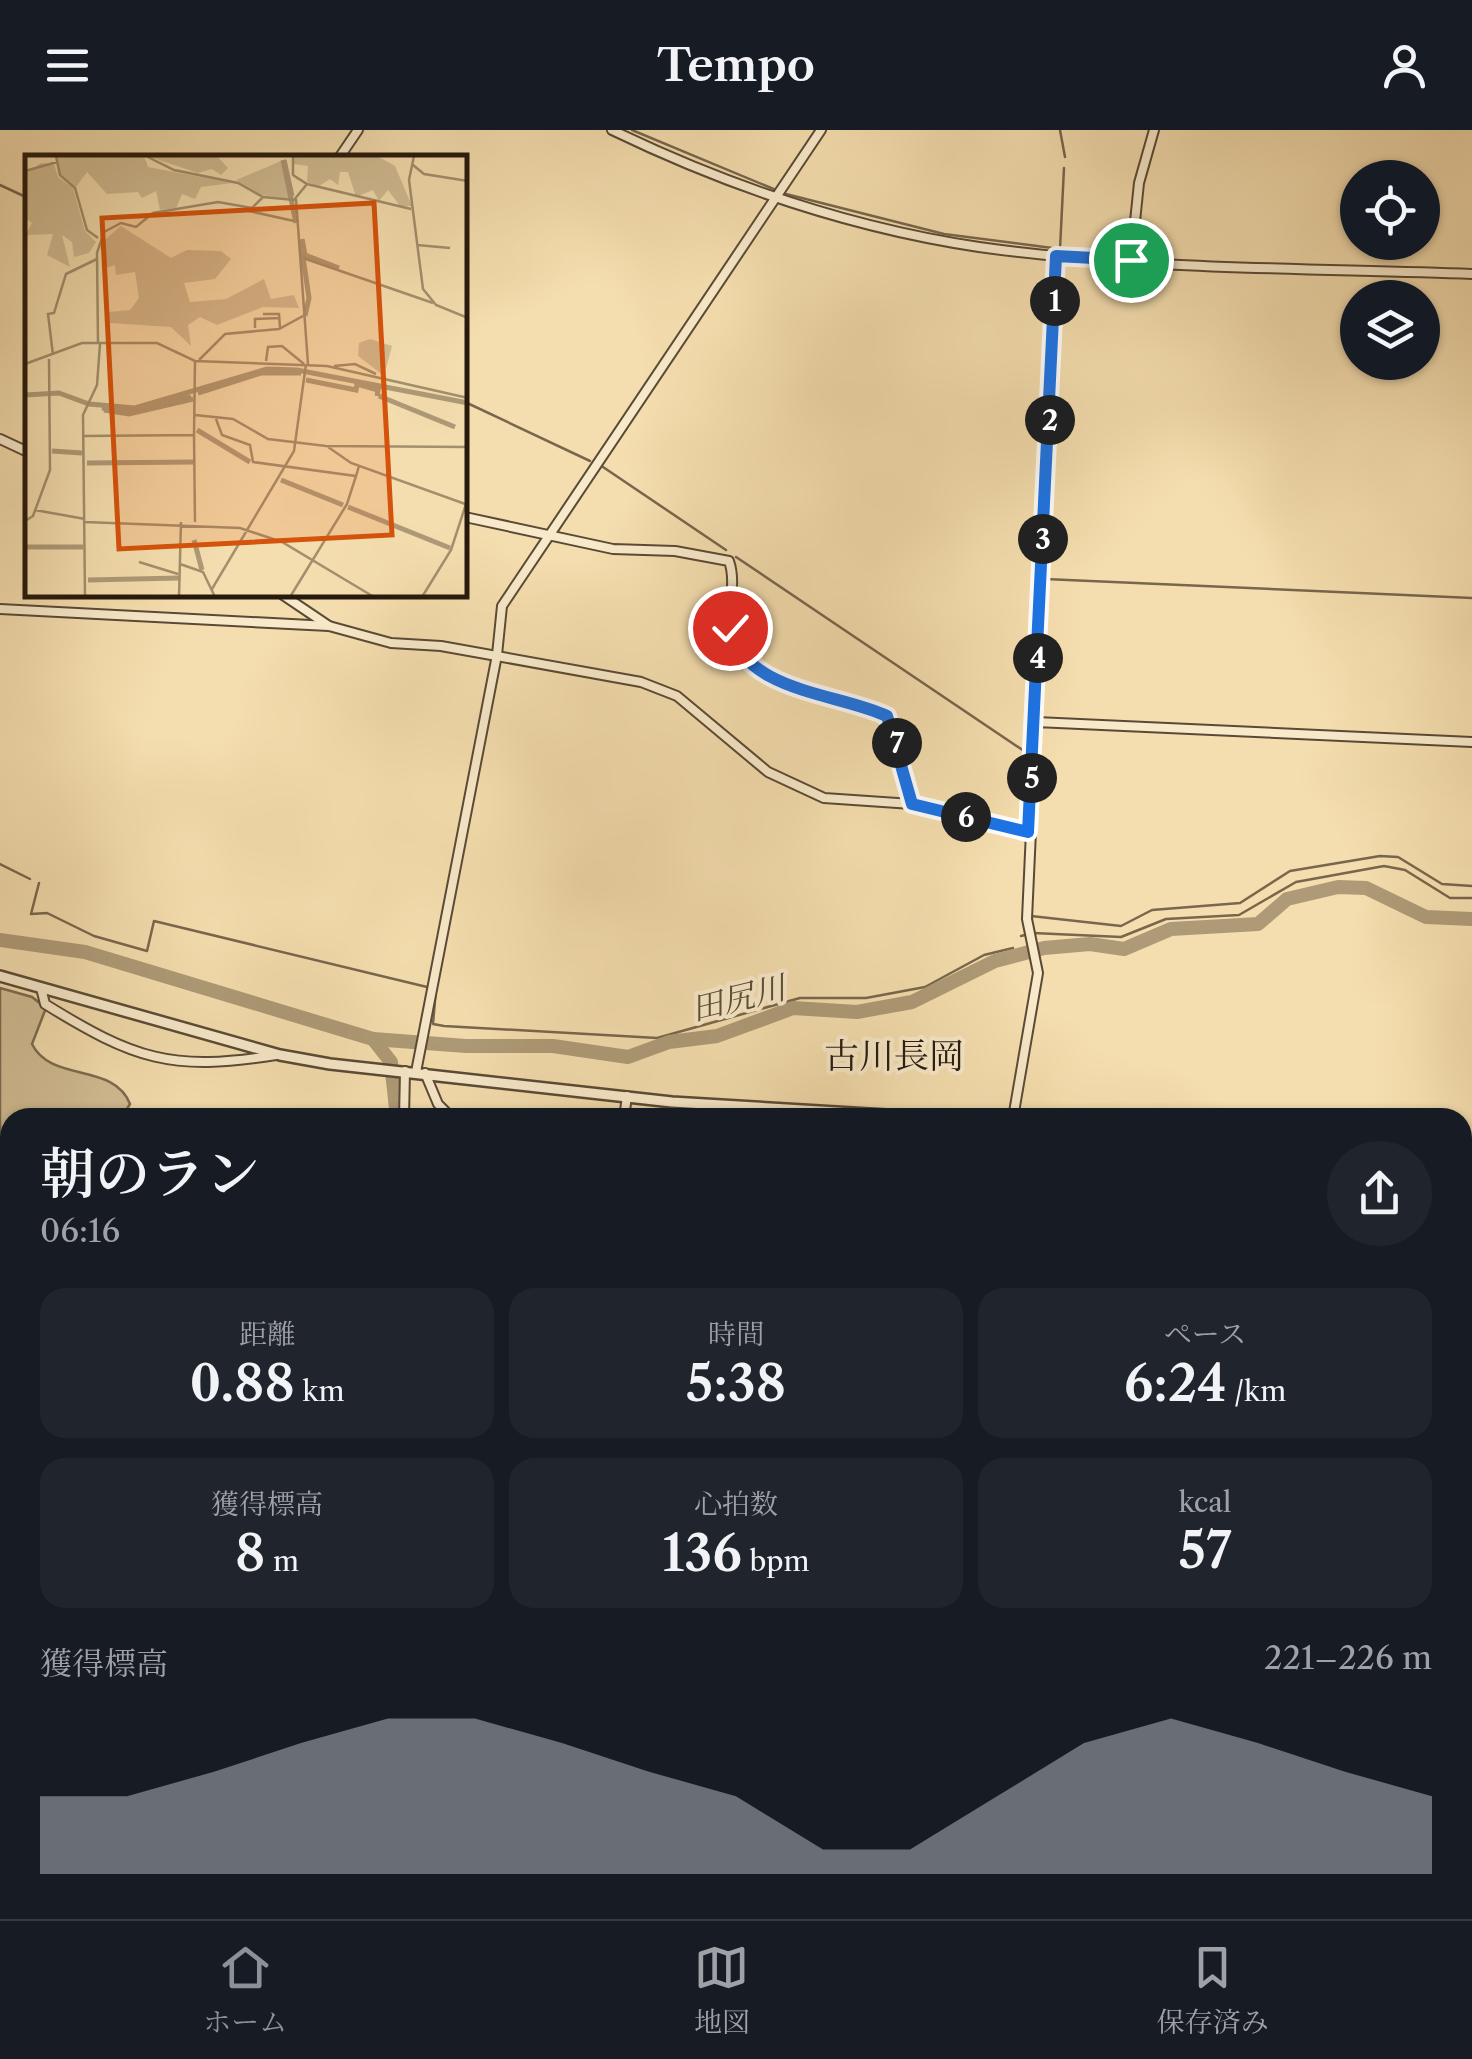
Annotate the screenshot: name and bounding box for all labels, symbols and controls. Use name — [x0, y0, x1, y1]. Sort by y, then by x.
text: Tempo — [657, 37, 815, 93]
icon: menu — [40, 38, 95, 93]
icon: person — [1377, 38, 1432, 93]
inset map — [25, 155, 468, 598]
map controls — [1340, 160, 1440, 380]
button: locate — [1340, 160, 1440, 260]
pin — [1089, 218, 1174, 303]
icon: arrive — [1104, 233, 1159, 288]
pin: 1 — [1030, 276, 1080, 326]
button: layers — [1340, 280, 1440, 380]
text: 1 — [1049, 284, 1061, 318]
pin: 2 — [1025, 395, 1075, 445]
text: 2 — [1042, 403, 1058, 437]
pin: 3 — [1018, 514, 1068, 564]
text: 3 — [1035, 522, 1051, 556]
pin — [688, 586, 773, 671]
icon: check — [703, 601, 758, 656]
pin: 4 — [1013, 633, 1063, 683]
text: 4 — [1030, 641, 1046, 675]
pin: 7 — [872, 718, 922, 768]
text: 7 — [890, 726, 904, 760]
pin: 5 — [1007, 753, 1057, 803]
text: 5 — [1024, 761, 1040, 795]
pin: 6 — [941, 792, 991, 842]
text: 6 — [958, 800, 974, 834]
water label: 田尻川 — [687, 967, 792, 1029]
district label: 古川長岡 — [824, 1034, 964, 1077]
text: 朝のラン — [40, 1140, 260, 1207]
button: share — [1327, 1141, 1432, 1246]
text: 06:16 — [40, 1211, 120, 1250]
text: 距離 — [239, 1317, 295, 1351]
text: 時間 — [708, 1317, 764, 1351]
text: ペース — [1164, 1317, 1246, 1351]
text: 0.88 — [189, 1352, 295, 1414]
text: 5:38 — [686, 1352, 786, 1414]
text: 6:24 — [1124, 1352, 1227, 1414]
text: km — [295, 1374, 345, 1408]
text: /km — [1227, 1374, 1286, 1408]
text: kcal — [1179, 1485, 1231, 1519]
text: 獲得標高 — [211, 1487, 323, 1521]
text: 心拍数 — [694, 1487, 778, 1521]
text: 57 — [1178, 1519, 1232, 1581]
text: 8 — [235, 1522, 265, 1584]
text: 136 — [662, 1522, 742, 1584]
text: m — [265, 1544, 299, 1578]
text: bpm — [742, 1544, 810, 1578]
text: 221–226 m — [1264, 1638, 1432, 1677]
text: 獲得標高 — [40, 1644, 168, 1683]
tab: ホーム — [203, 1940, 287, 2040]
tab: 地図 — [694, 1940, 750, 2040]
tab: 保存済み — [1157, 1940, 1269, 2040]

